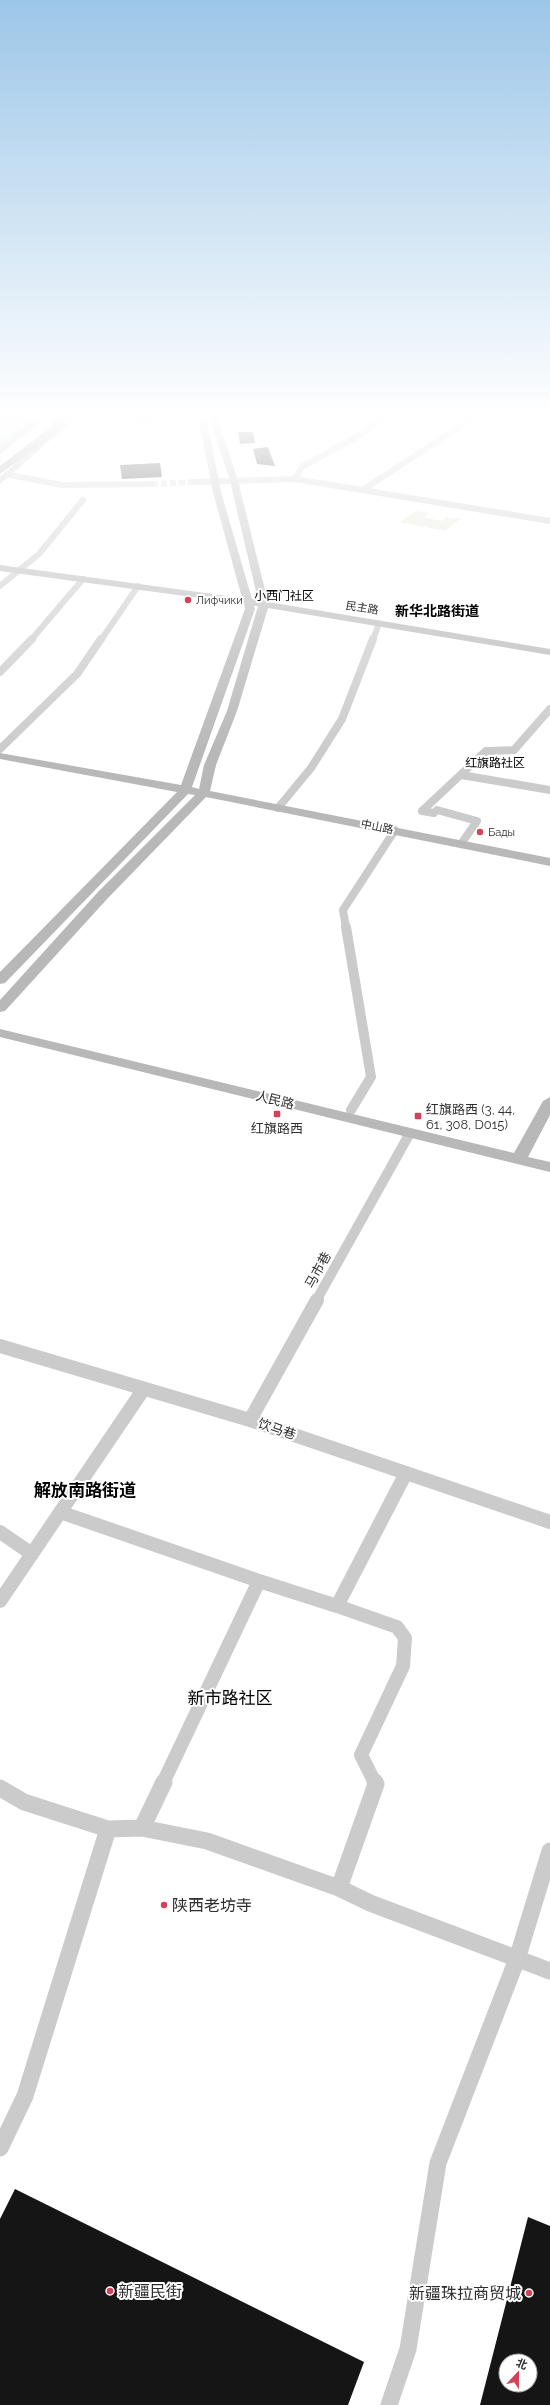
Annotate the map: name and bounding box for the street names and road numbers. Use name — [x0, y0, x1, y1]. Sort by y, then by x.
street label: 民主路 — [345, 599, 379, 617]
street label: 中山路 — [360, 817, 394, 837]
street label: 人民路 — [254, 1088, 296, 1112]
street label: 马市巷 — [302, 1249, 334, 1291]
street label: 饮马巷 — [256, 1416, 298, 1442]

